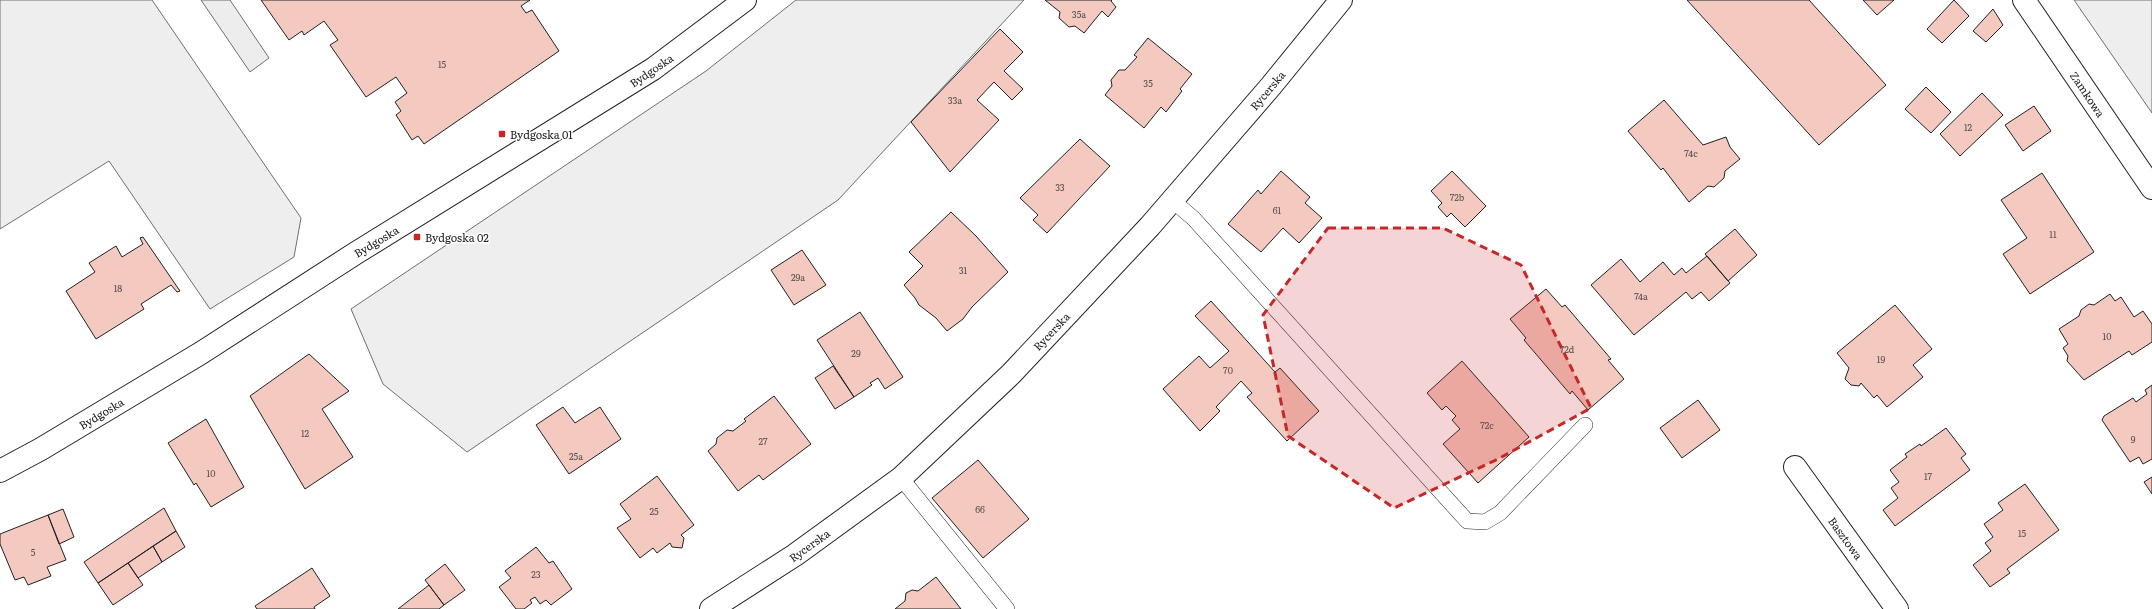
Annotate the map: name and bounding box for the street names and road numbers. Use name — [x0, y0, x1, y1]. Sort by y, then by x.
street label: Bydgoska — [626, 49, 676, 91]
street label: Rycerska — [1246, 67, 1288, 113]
street label: Zamkowa — [2067, 68, 2109, 120]
street label: Bydgoska — [351, 221, 401, 261]
street label: Rycerska — [1029, 308, 1073, 354]
street label: Bydgoska — [76, 393, 126, 433]
street label: Basztowa — [1825, 513, 1867, 563]
street label: Rycerska — [785, 525, 833, 565]

